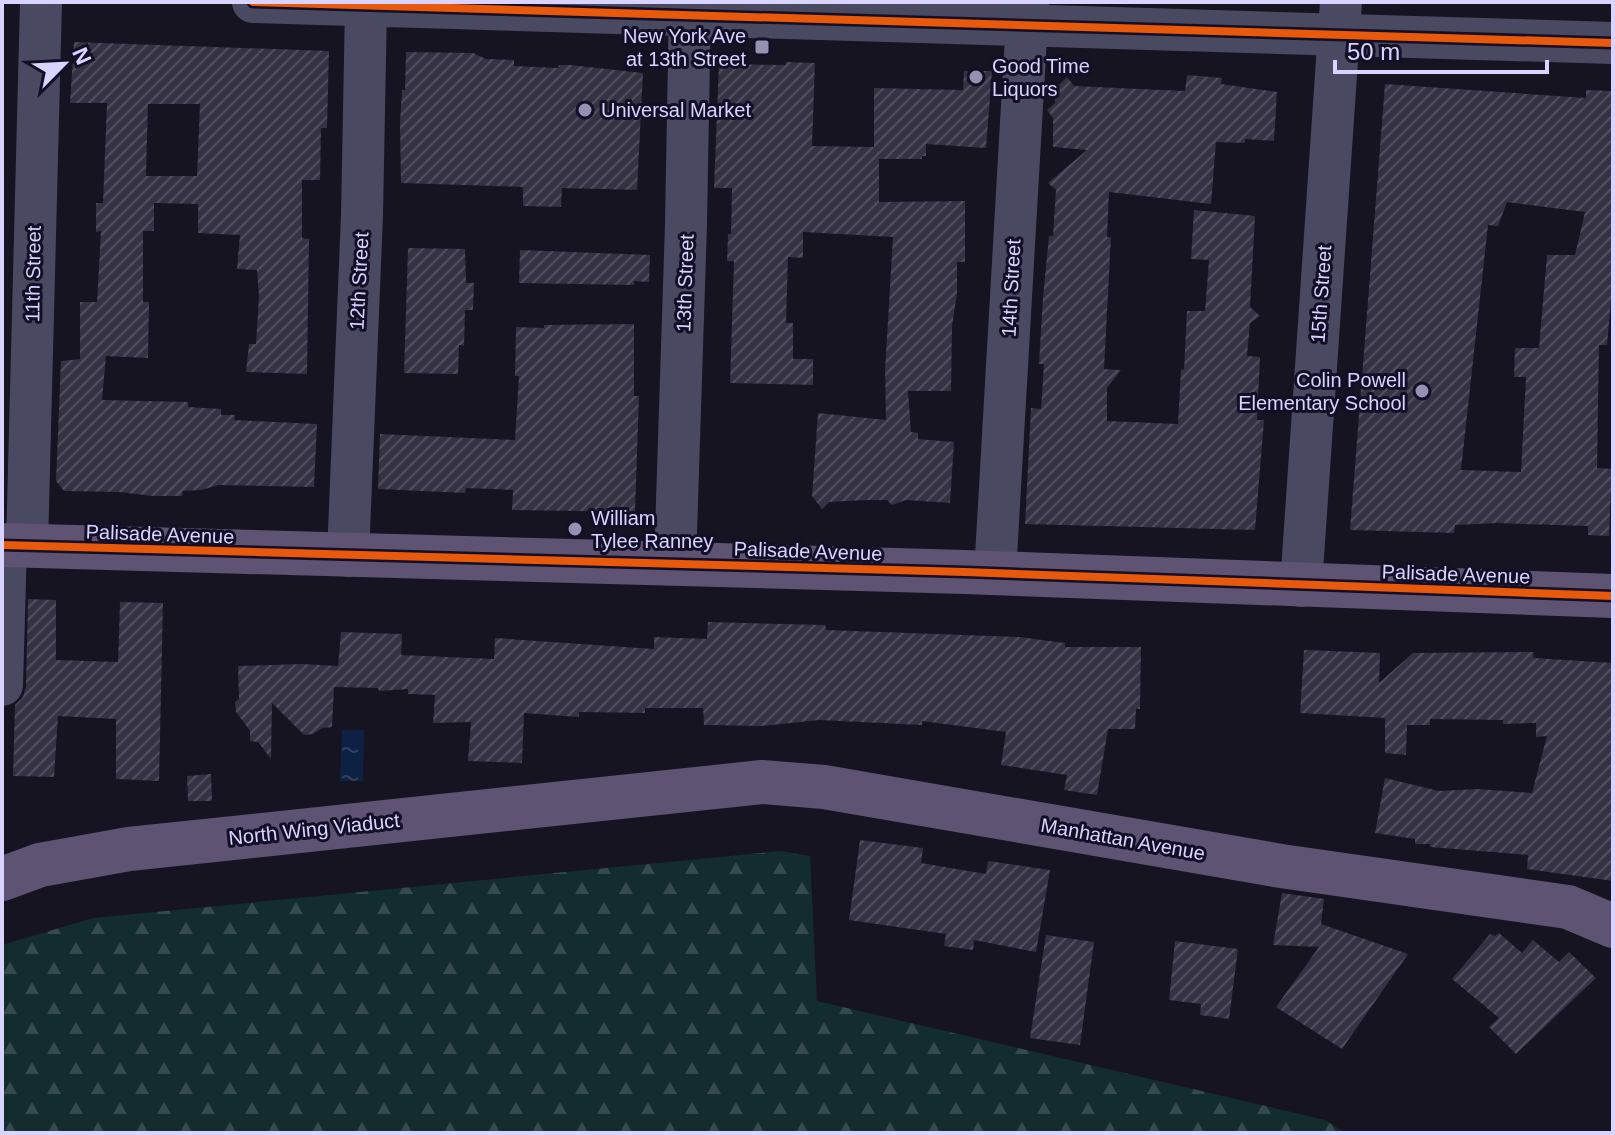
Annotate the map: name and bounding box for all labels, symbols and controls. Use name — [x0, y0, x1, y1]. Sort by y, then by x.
north arrow — [24, 24, 104, 104]
scale bar — [1335, 24, 1547, 74]
place label: New York Ave at 13th Street — [623, 25, 746, 70]
marker: New York Ave at 13th Street — [753, 38, 771, 56]
text: 50 m — [1347, 38, 1400, 65]
text: N — [67, 44, 96, 68]
place label: Good Time Liquors — [992, 55, 1090, 100]
marker: Good Time Liquors — [967, 68, 985, 86]
place label: Universal Market — [601, 99, 751, 121]
marker: Universal Market — [576, 101, 594, 119]
street label: 11th Street — [21, 225, 45, 322]
street label: 12th Street — [345, 231, 373, 330]
street label: 13th Street — [672, 233, 698, 332]
street label: 14th Street — [997, 238, 1025, 337]
street label: 15th Street — [1307, 244, 1335, 344]
place label: Colin Powell Elementary School — [1238, 369, 1406, 414]
marker: Colin Powell Elementary School — [1413, 382, 1431, 400]
place label: William Tylee Ranney — [591, 507, 713, 552]
street label: Palisade Avenue — [85, 520, 235, 548]
marker: William Tylee Ranney — [566, 520, 584, 538]
street label: Palisade Avenue — [733, 537, 883, 565]
street label: Palisade Avenue — [1381, 560, 1531, 588]
street label: North Wing Viaduct — [227, 809, 401, 849]
street label: Manhattan Avenue — [1039, 814, 1207, 864]

